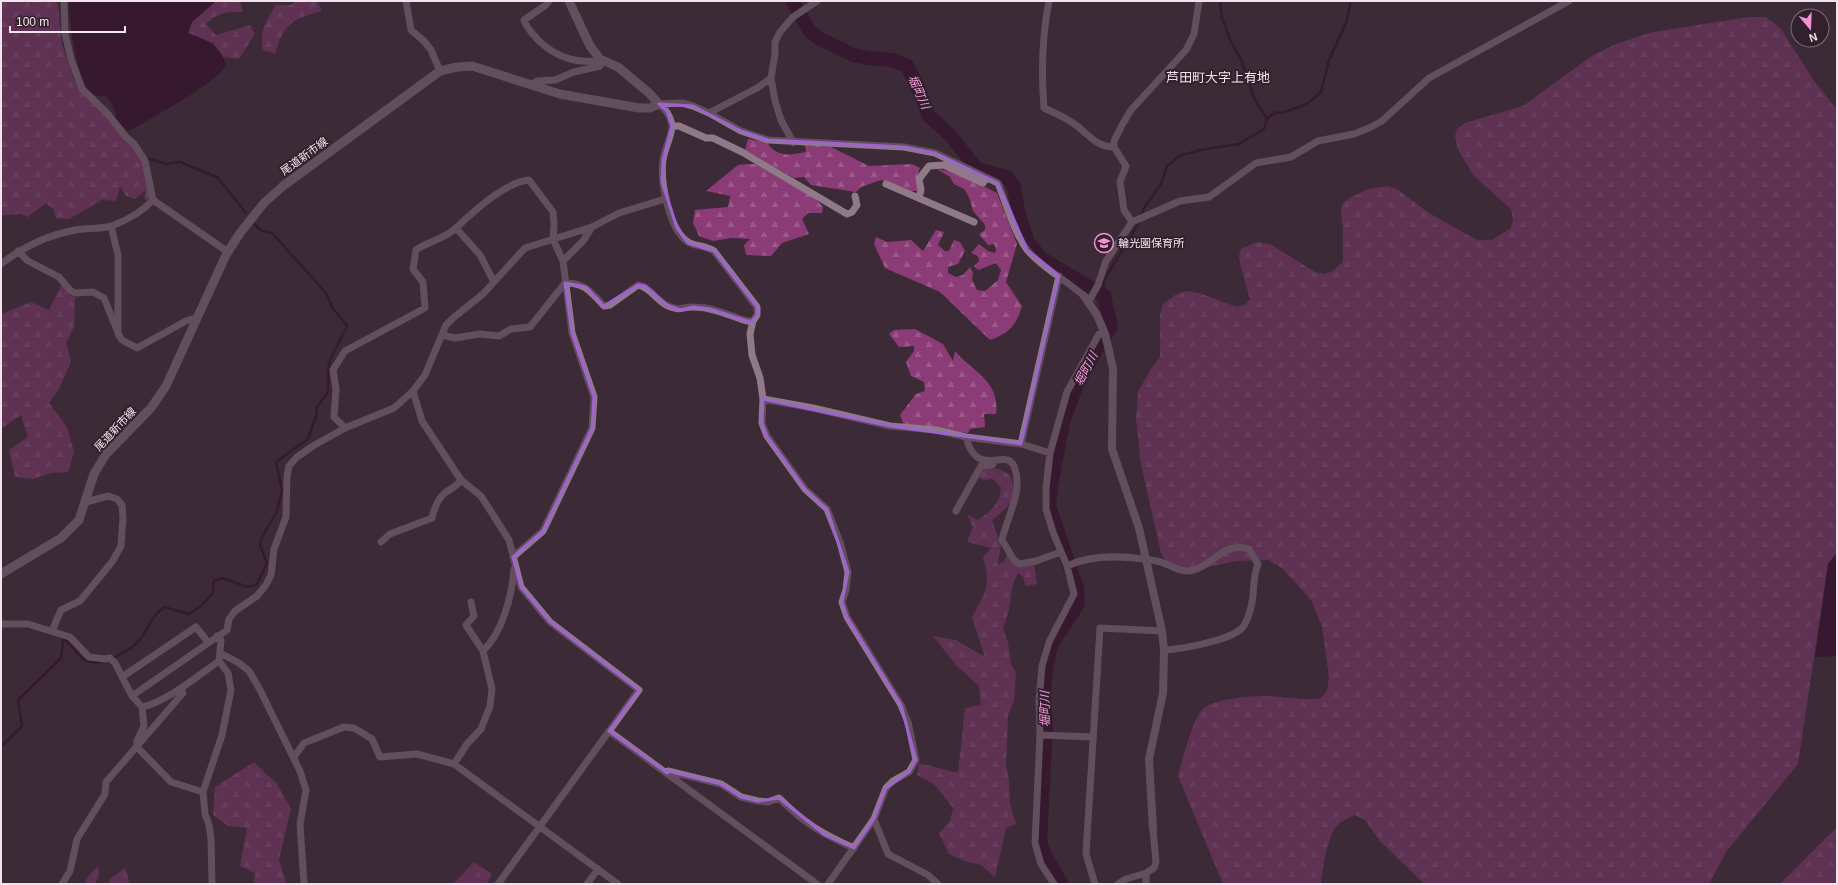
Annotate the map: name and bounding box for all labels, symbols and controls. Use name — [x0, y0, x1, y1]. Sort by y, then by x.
scale bar — [10, 8, 125, 34]
north arrow — [1790, 8, 1830, 48]
text: 100 m — [16, 15, 49, 29]
text: N — [1807, 30, 1819, 44]
district label: 芦田町大字上有地 — [1166, 70, 1270, 85]
water label: 堀町川 — [905, 73, 934, 113]
street label: 尾道新市線 — [278, 135, 330, 177]
school or university icon: 輪光園保育所 — [1093, 232, 1115, 254]
place label: 輪光園保育所 — [1118, 237, 1185, 249]
water label: 堀町川 — [1071, 348, 1102, 388]
street label: 尾道新市線 — [92, 405, 138, 453]
water label: 堀町川 — [1038, 689, 1052, 727]

